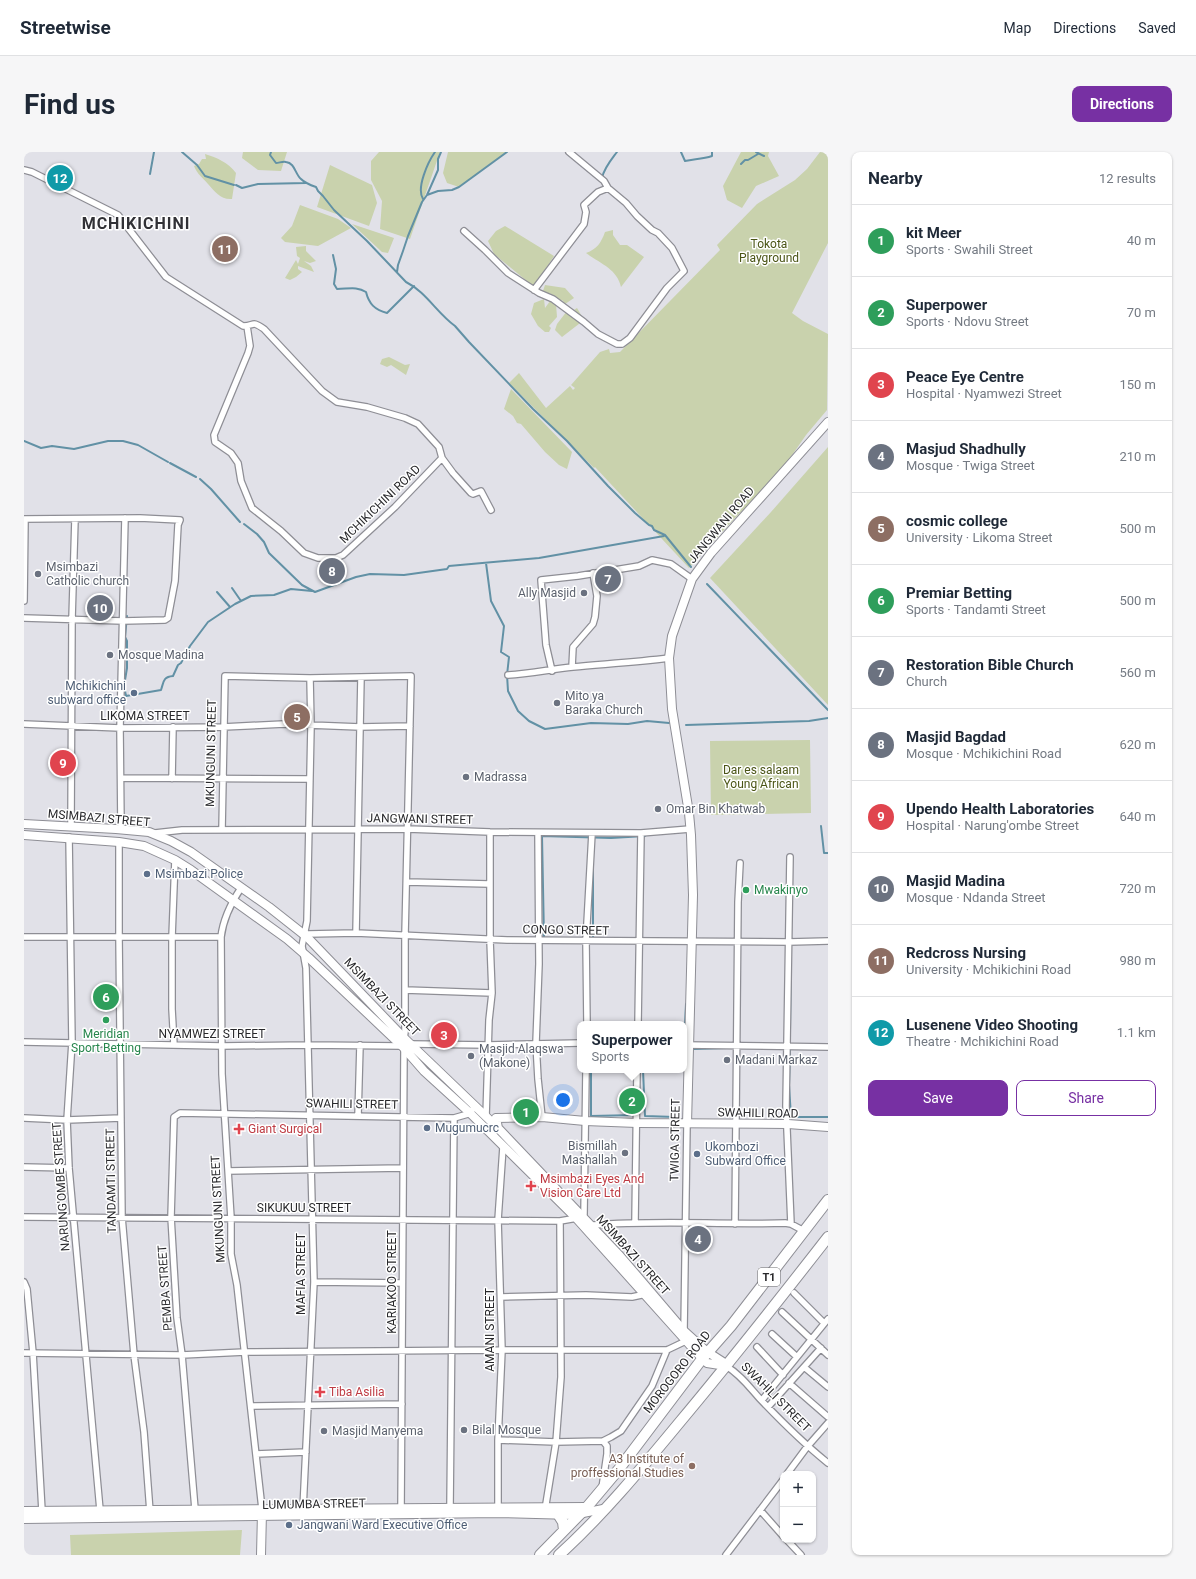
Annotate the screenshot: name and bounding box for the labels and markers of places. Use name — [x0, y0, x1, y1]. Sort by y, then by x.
pin: 12 — [47, 163, 73, 193]
pin: 11 — [212, 234, 238, 264]
pin: 8 — [319, 556, 345, 586]
place label: Msimbazi Catholic church — [46, 560, 129, 588]
pin: 7 — [595, 564, 621, 594]
marker: Msimbazi Catholic church — [33, 569, 43, 579]
place label: Ally Masjid — [518, 586, 576, 600]
marker: Ally Masjid — [579, 588, 589, 598]
pin: 10 — [87, 593, 113, 623]
place label: Mosque Madina — [118, 648, 204, 662]
marker: Mosque Madina — [105, 650, 115, 660]
place label: Mchikichini subward office — [47, 679, 126, 707]
marker: Mchikichini subward office — [129, 688, 139, 698]
place label: Mito ya Baraka Church — [565, 689, 643, 717]
marker: Mito ya Baraka Church — [552, 698, 562, 708]
pin: 5 — [284, 702, 310, 732]
pin: 9 — [50, 748, 76, 778]
place label: Madrassa — [474, 770, 527, 784]
marker: Madrassa — [461, 772, 471, 782]
place label: Omar Bin Khatwab — [666, 802, 765, 816]
marker: Omar Bin Khatwab — [653, 804, 663, 814]
place label: Msimbazi Police — [155, 867, 243, 881]
marker: Msimbazi Police — [142, 869, 152, 879]
place label: Mwakinyo — [754, 883, 808, 897]
marker: Mwakinyo — [741, 885, 751, 895]
pin: 6 — [93, 982, 119, 1012]
marker: Meridian Sport Betting — [101, 1015, 111, 1025]
pin: 3 — [431, 1020, 457, 1050]
place label: Meridian Sport Betting — [71, 1027, 141, 1055]
place label: Masjid Alaqswa (Makone) — [479, 1042, 564, 1070]
marker: Masjid Alaqswa (Makone) — [466, 1051, 476, 1061]
place label: Madani Markaz — [735, 1053, 818, 1067]
marker: Madani Markaz — [722, 1055, 732, 1065]
pin: 2 — [619, 1086, 645, 1116]
pin: 1 — [513, 1097, 539, 1127]
place label: Mugumucrc — [435, 1121, 499, 1135]
place label: Giant Surgical — [248, 1122, 322, 1136]
marker: Giant Surgical — [233, 1123, 245, 1135]
marker: Mugumucrc — [422, 1123, 432, 1133]
place label: Bismillah Mashallah — [562, 1139, 617, 1167]
place label: Ukombozi Subward Office — [705, 1140, 786, 1168]
marker: Bismillah Mashallah — [620, 1148, 630, 1158]
marker: Ukombozi Subward Office — [692, 1149, 702, 1159]
place label: Msimbazi Eyes And Vision Care Ltd — [540, 1172, 644, 1200]
marker: Msimbazi Eyes And Vision Care Ltd — [525, 1180, 537, 1192]
pin: 4 — [685, 1224, 711, 1254]
place label: Tiba Asilia — [329, 1385, 385, 1399]
marker: Tiba Asilia — [314, 1386, 326, 1398]
place label: Bilal Mosque — [472, 1423, 541, 1437]
place label: Masjid Manyema — [332, 1424, 423, 1438]
marker: Bilal Mosque — [459, 1425, 469, 1435]
marker: Masjid Manyema — [319, 1426, 329, 1436]
place label: A3 Institute of proffessional Studies — [571, 1452, 685, 1480]
marker: A3 Institute of proffessional Studies — [687, 1461, 697, 1471]
place label: Jangwani Ward Executive Office — [297, 1518, 467, 1532]
marker: Jangwani Ward Executive Office — [284, 1520, 294, 1530]

